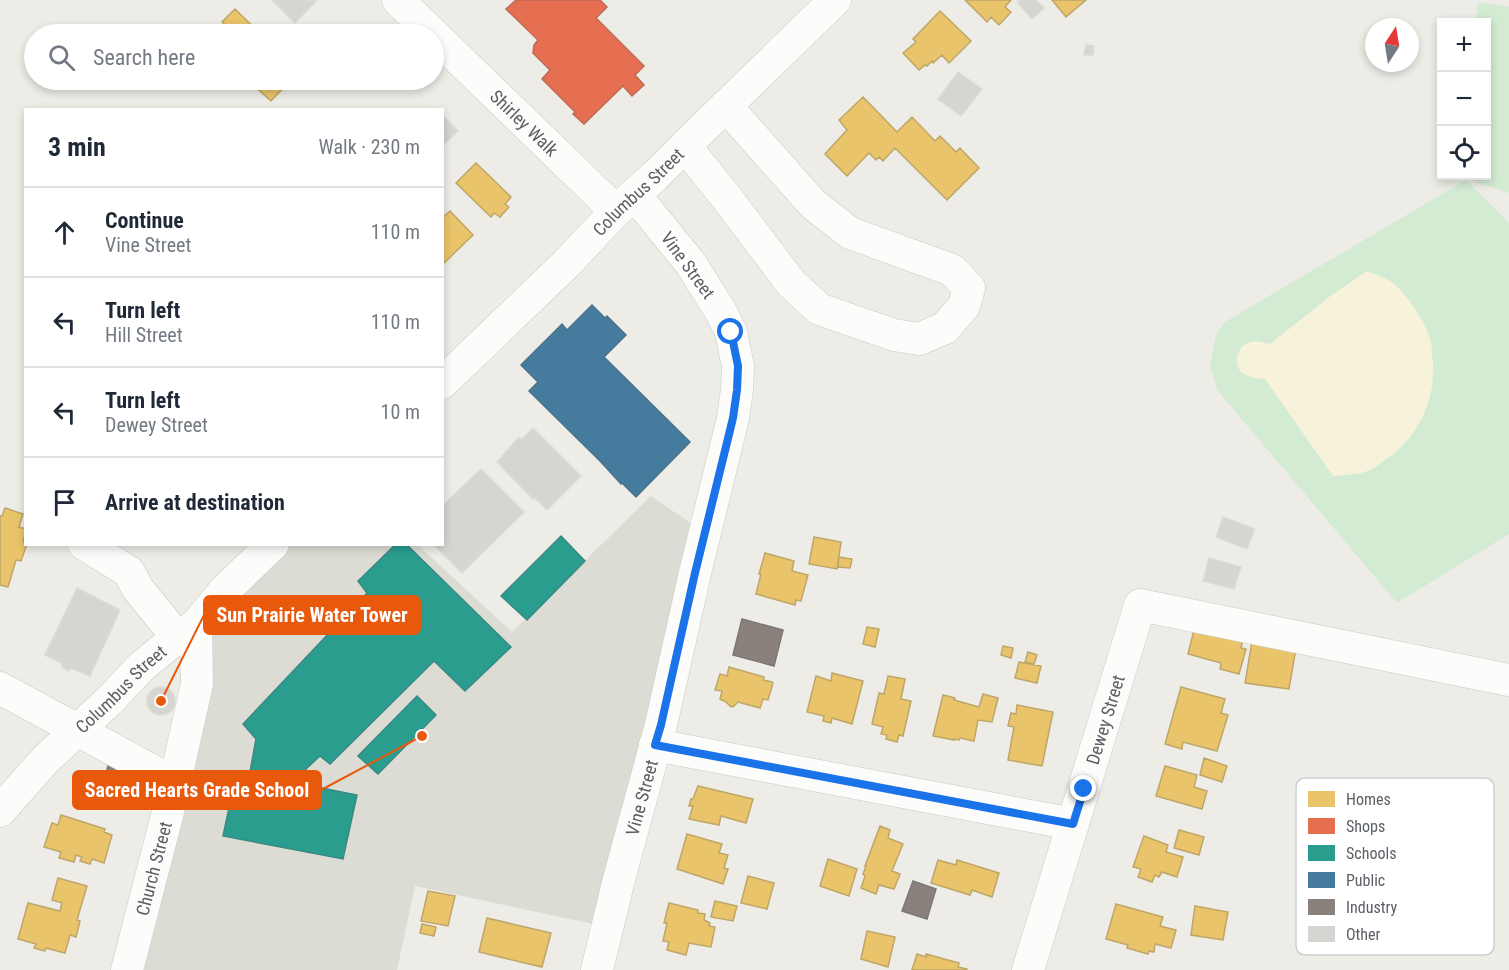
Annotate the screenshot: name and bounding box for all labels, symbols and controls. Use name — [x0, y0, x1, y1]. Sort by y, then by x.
north arrow — [1365, 18, 1419, 72]
map controls — [1437, 18, 1491, 180]
button: + — [1437, 18, 1491, 72]
search box — [24, 24, 444, 90]
icon: search — [45, 41, 78, 74]
text: Search here — [93, 45, 195, 70]
button: − — [1437, 72, 1491, 126]
street label: Shirley Walk — [486, 85, 563, 160]
button: locate — [1437, 126, 1491, 180]
text: 3 min — [48, 132, 106, 162]
text: Walk · 230 m — [319, 135, 420, 159]
street label: Columbus Street — [588, 143, 688, 240]
text: Continue — [105, 208, 184, 233]
icon: ahead — [48, 216, 81, 249]
text: 110 m — [371, 220, 420, 244]
street label: Vine Street — [657, 227, 719, 303]
text: Vine Street — [105, 233, 191, 257]
text: Turn left — [105, 298, 180, 323]
icon: left — [48, 306, 81, 339]
text: 110 m — [371, 310, 420, 334]
route start — [717, 318, 743, 344]
text: Hill Street — [105, 323, 183, 347]
text: Turn left — [105, 388, 180, 413]
icon: left — [48, 396, 81, 429]
text: 10 m — [381, 400, 420, 424]
text: Dewey Street — [105, 413, 208, 437]
icon: arrive — [48, 486, 81, 519]
text: Arrive at destination — [105, 490, 285, 515]
callout: Sun Prairie Water Tower — [204, 596, 420, 634]
text: Sun Prairie Water Tower — [216, 603, 408, 627]
street label: Columbus Street — [71, 640, 170, 737]
street label: Dewey Street — [1081, 672, 1128, 767]
street label: Vine Street — [621, 757, 662, 838]
callout: Sacred Hearts Grade School — [73, 771, 321, 809]
route end — [1070, 775, 1096, 801]
text: Sacred Hearts Grade School — [85, 778, 309, 802]
legend — [1296, 778, 1494, 955]
text: Homes — [1346, 790, 1391, 809]
text: Shops — [1346, 817, 1385, 836]
street label: Church Street — [131, 819, 176, 918]
text: Schools — [1346, 844, 1396, 863]
text: Public — [1346, 871, 1385, 890]
text: Industry — [1346, 898, 1397, 917]
text: Other — [1346, 925, 1381, 944]

